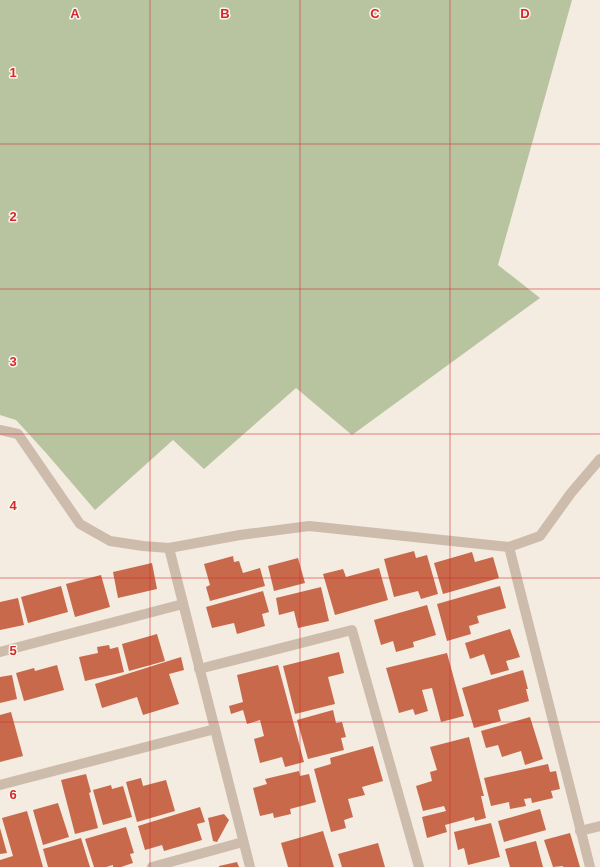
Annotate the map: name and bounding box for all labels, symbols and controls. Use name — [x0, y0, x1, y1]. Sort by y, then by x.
text: A — [70, 6, 80, 21]
text: B — [220, 6, 230, 21]
text: C — [370, 6, 380, 21]
text: D — [520, 6, 530, 21]
text: 1 — [9, 65, 17, 80]
text: 2 — [9, 209, 17, 224]
text: 3 — [9, 354, 17, 369]
text: 4 — [9, 498, 17, 513]
text: 5 — [9, 643, 17, 658]
text: 6 — [9, 787, 17, 802]

